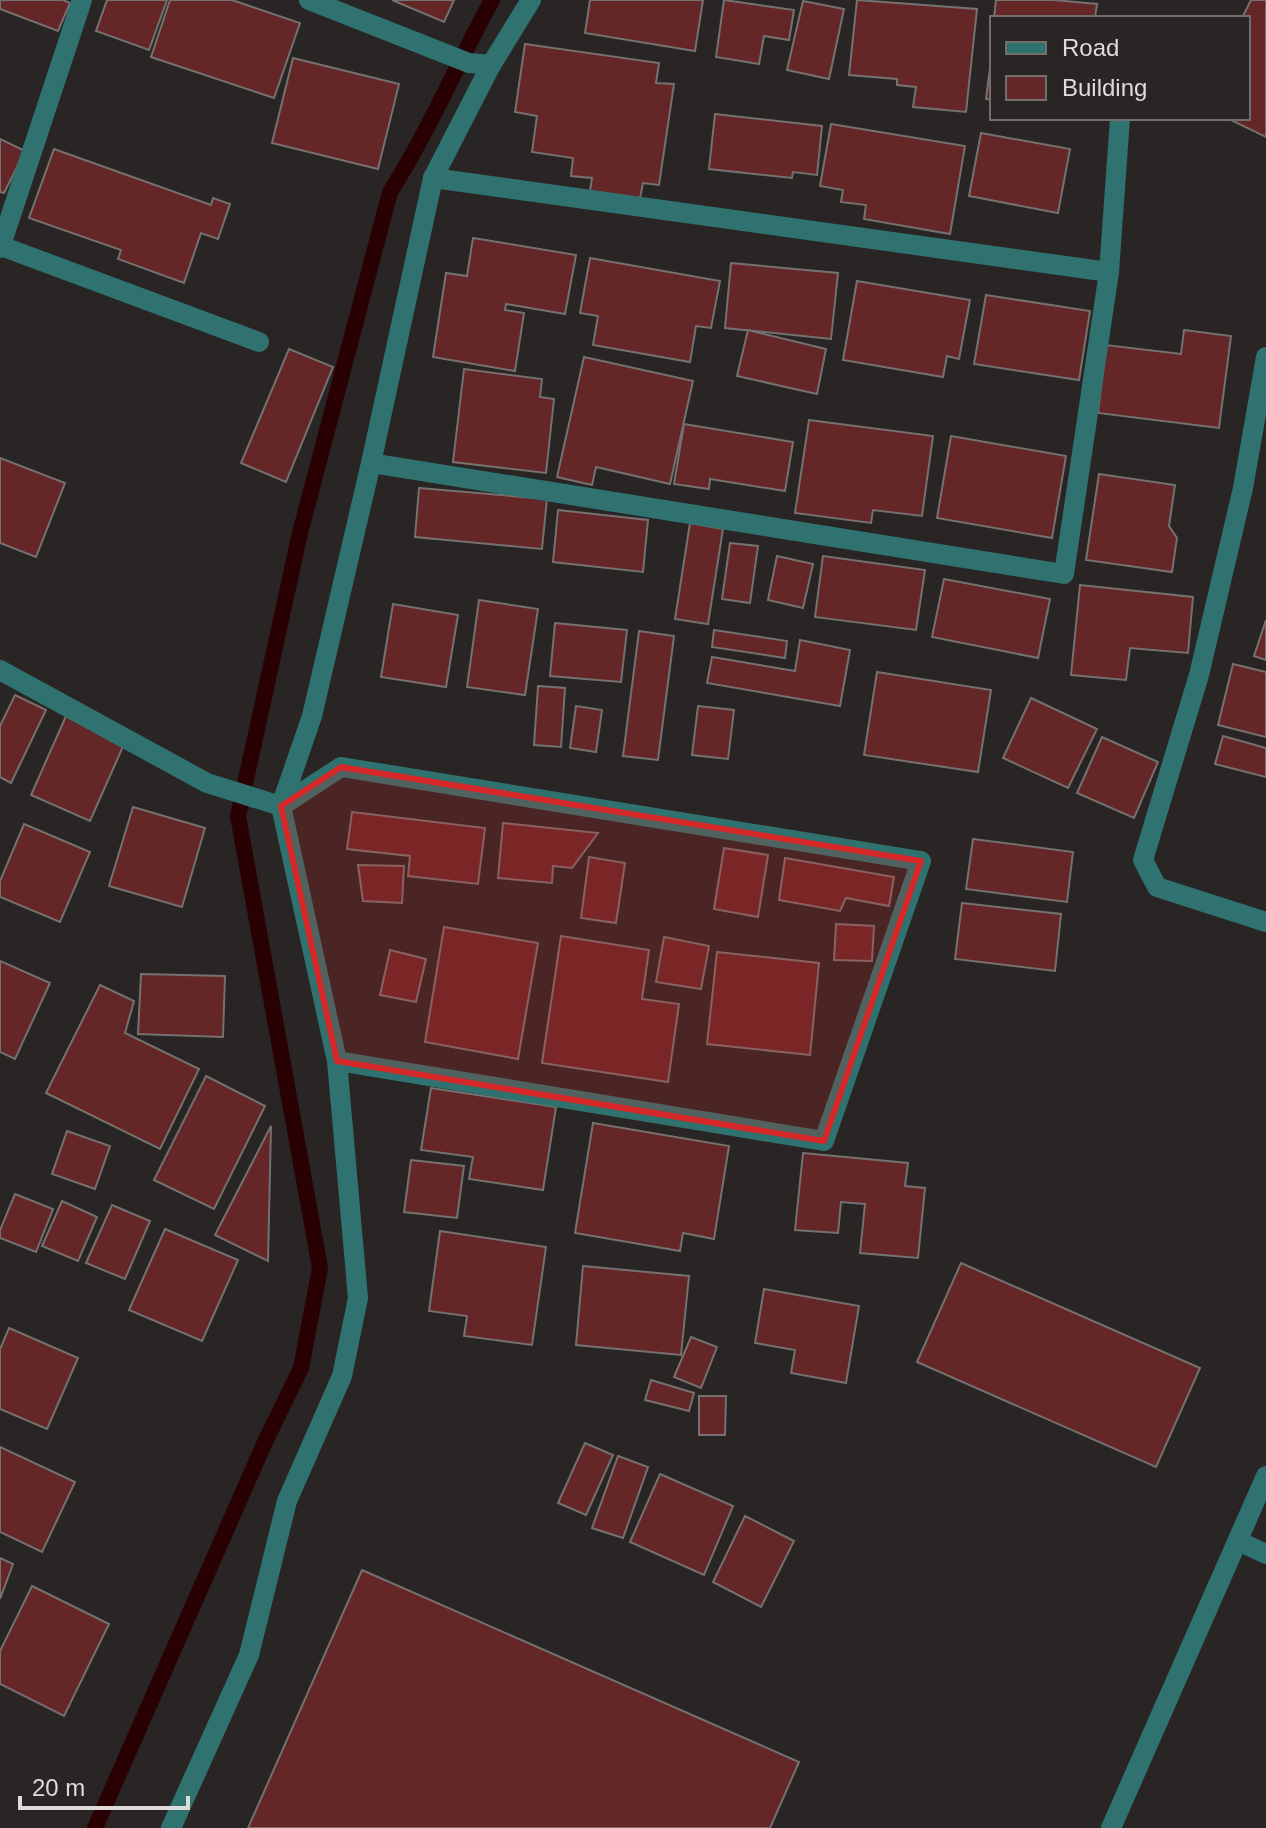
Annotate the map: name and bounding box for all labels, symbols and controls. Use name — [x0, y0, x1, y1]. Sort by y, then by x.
legend — [990, 16, 1250, 120]
text: Road — [1062, 34, 1119, 61]
text: Building — [1062, 74, 1147, 101]
scale bar — [20, 1760, 188, 1810]
text: 20 m — [32, 1774, 85, 1801]

